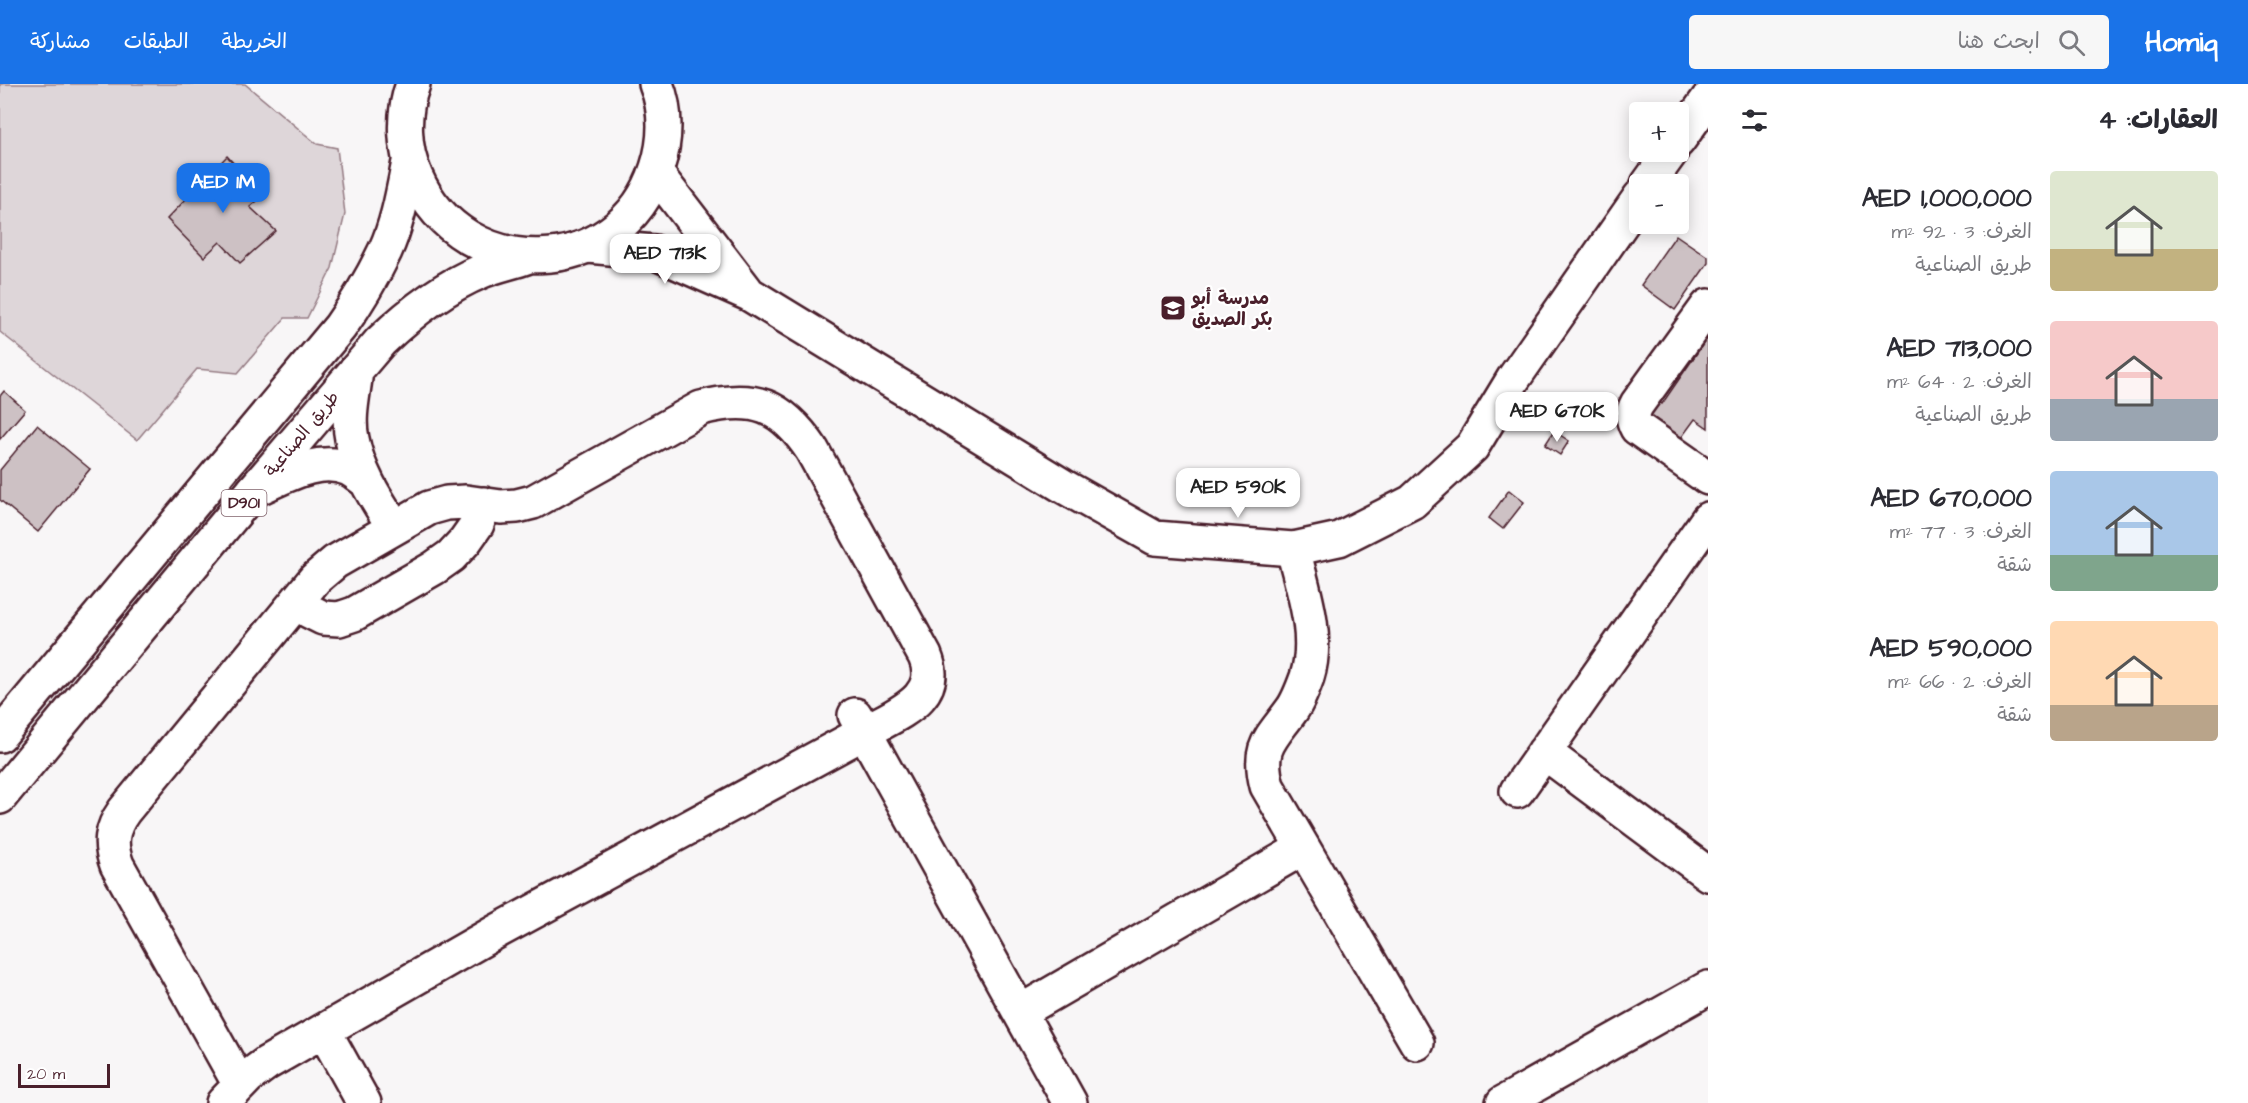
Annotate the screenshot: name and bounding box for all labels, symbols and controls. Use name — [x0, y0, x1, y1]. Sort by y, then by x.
search box — [1689, 15, 2109, 69]
text: Homiq — [2145, 23, 2218, 62]
text: ابحث هنا — [1958, 26, 2040, 57]
icon: search — [2055, 26, 2088, 59]
text: مشاركة — [30, 27, 91, 56]
text: الطبقات — [124, 27, 189, 56]
text: الخريطة — [222, 27, 287, 56]
map controls — [1629, 102, 1689, 234]
button: + — [1629, 102, 1689, 162]
text: العقارات: 4 — [2098, 102, 2218, 138]
icon: filters — [1738, 104, 1771, 137]
pin: AED 1M — [174, 163, 272, 214]
text: AED 1M — [191, 168, 255, 196]
button: − — [1629, 174, 1689, 234]
text: AED 1,000,000 — [1862, 180, 2032, 216]
icon: home — [2098, 195, 2170, 267]
text: الغرف: 3 · 92 m² — [1892, 218, 2032, 246]
pin: AED 713K — [603, 234, 727, 285]
text: AED 713K — [624, 239, 706, 267]
text: طريق الصناعية — [1915, 251, 2032, 279]
place label: مدرسة أبو بكر الصديق — [1190, 286, 1272, 332]
school or university icon: مدرسة أبو بكر الصديق — [1158, 293, 1188, 323]
text: AED 713,000 — [1886, 330, 2032, 366]
icon: home — [2098, 345, 2170, 417]
text: الغرف: 2 · 64 m² — [1887, 368, 2032, 396]
street label: طريق الصناعية — [259, 386, 345, 482]
pin: AED 670K — [1495, 392, 1619, 443]
text: AED 670K — [1509, 397, 1605, 425]
text: طريق الصناعية — [1915, 401, 2032, 429]
pin: AED 590K — [1176, 468, 1300, 519]
text: AED 590K — [1190, 473, 1286, 501]
text: AED 670,000 — [1870, 480, 2032, 516]
road number: D901 — [222, 490, 266, 516]
icon: home — [2098, 495, 2170, 567]
text: الغرف: 3 · 77 m² — [1890, 518, 2032, 546]
text: شقة — [1997, 551, 2032, 579]
text: AED 590,000 — [1869, 630, 2032, 666]
icon: home — [2098, 645, 2170, 717]
text: الغرف: 2 · 66 m² — [1888, 668, 2032, 696]
text: شقة — [1997, 701, 2032, 729]
scale bar — [18, 1061, 110, 1088]
text: 20 m — [27, 1063, 65, 1085]

